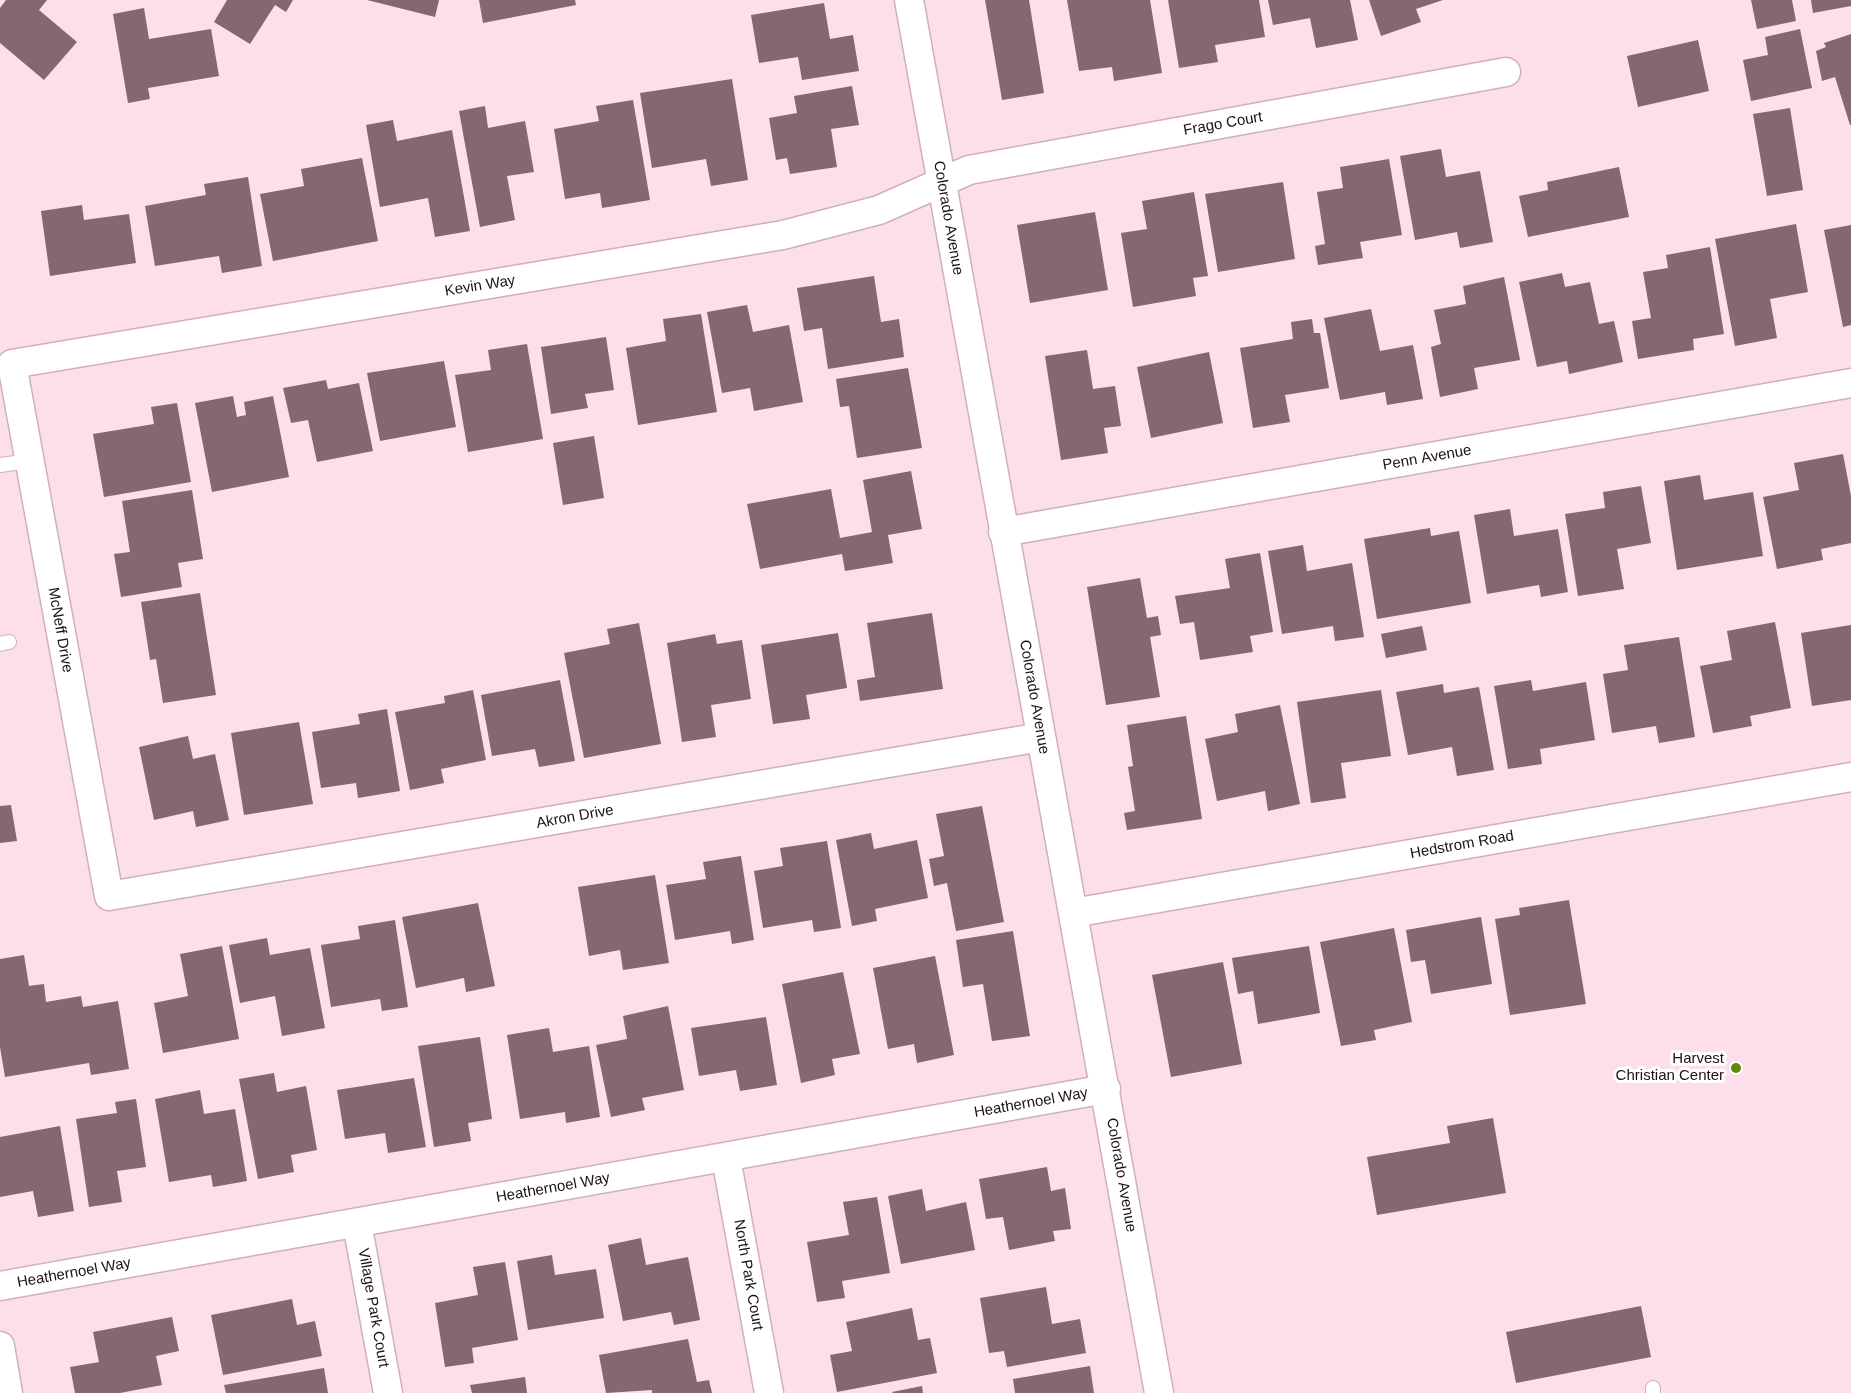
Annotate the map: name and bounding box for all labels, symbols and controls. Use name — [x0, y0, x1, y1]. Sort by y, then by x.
street label: Frago Court — [1182, 108, 1264, 140]
street label: Colorado Avenue — [929, 159, 967, 277]
street label: Kevin Way — [443, 272, 517, 300]
street label: Penn Avenue — [1381, 441, 1473, 475]
street label: McNeff Drive — [44, 586, 76, 674]
street label: Colorado Avenue — [1015, 638, 1053, 756]
street label: Akron Drive — [535, 801, 615, 833]
street label: Hedstrom Road — [1409, 827, 1515, 863]
place label: Harvest Christian Center — [1616, 1050, 1724, 1085]
marker: Harvest Christian Center — [1729, 1061, 1743, 1075]
street label: Heathernoel Way — [973, 1084, 1089, 1122]
street label: Colorado Avenue — [1102, 1116, 1140, 1234]
street label: Heathernoel Way — [495, 1169, 611, 1207]
street label: North Park Court — [729, 1218, 767, 1332]
street label: Village Park Court — [354, 1247, 392, 1369]
street label: Heathernoel Way — [16, 1254, 132, 1292]

